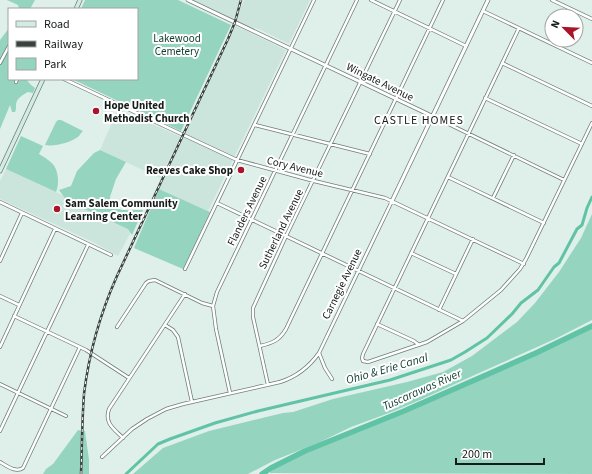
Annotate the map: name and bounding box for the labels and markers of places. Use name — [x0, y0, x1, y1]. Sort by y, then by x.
place label: Hope United Methodist Church — [104, 98, 190, 126]
marker: Hope United Methodist Church — [91, 106, 101, 116]
place label: Reeves Cake Shop — [146, 163, 233, 178]
marker: Reeves Cake Shop — [236, 165, 246, 175]
place label: Sam Salem Community Learning Center — [65, 196, 178, 224]
marker: Sam Salem Community Learning Center — [52, 204, 62, 214]

